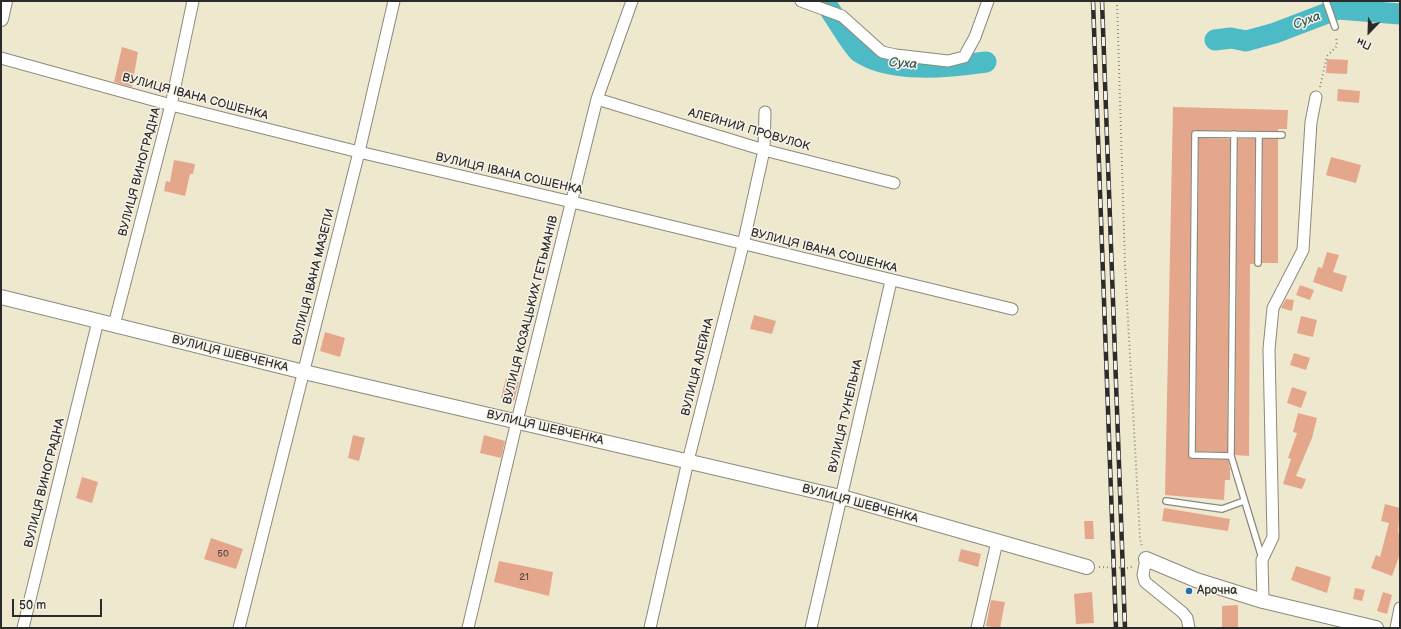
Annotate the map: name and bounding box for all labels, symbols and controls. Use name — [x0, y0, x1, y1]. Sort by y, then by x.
water label: Суха — [1291, 9, 1323, 33]
north arrow — [1349, 12, 1389, 52]
text: Пн — [1355, 35, 1373, 52]
water label: Суха — [888, 55, 918, 73]
street label: ВУЛИЦЯ ІВАНА СОШЕНКА — [120, 71, 270, 123]
street label: ВУЛИЦЯ ВИНОГРАДНА — [116, 106, 164, 238]
street label: АЛЕЙНИЙ ПРОВУЛОК — [686, 106, 812, 154]
street label: ВУЛИЦЯ ІВАНА СОШЕНКА — [434, 150, 584, 198]
street label: ВУЛИЦЯ ІВАНА МАЗЕПИ — [290, 207, 338, 347]
street label: ВУЛИЦЯ КОЗАЦЬКИХ ГЕТЬМАНІВ — [501, 214, 561, 406]
street label: ВУЛИЦЯ ІВАНА СОШЕНКА — [749, 226, 899, 276]
street label: ВУЛИЦЯ АЛЕЙНА — [679, 316, 717, 418]
street label: ВУЛИЦЯ ШЕВЧЕНКА — [170, 333, 290, 375]
street label: ВУЛИЦЯ ТУНЕЛЬНА — [826, 358, 866, 474]
street label: ВУЛИЦЯ ШЕВЧЕНКА — [485, 408, 605, 448]
street label: ВУЛИЦЯ ВИНОГРАДНА — [22, 417, 68, 549]
street label: ВУЛИЦЯ ШЕВЧЕНКА — [800, 482, 920, 526]
house number: 50 — [217, 548, 229, 560]
house number: 21 — [519, 571, 529, 583]
place label: Арочна — [1197, 584, 1237, 598]
marker: Арочна — [1184, 586, 1194, 596]
scale bar — [14, 591, 104, 617]
text: 50 m — [19, 598, 46, 613]

